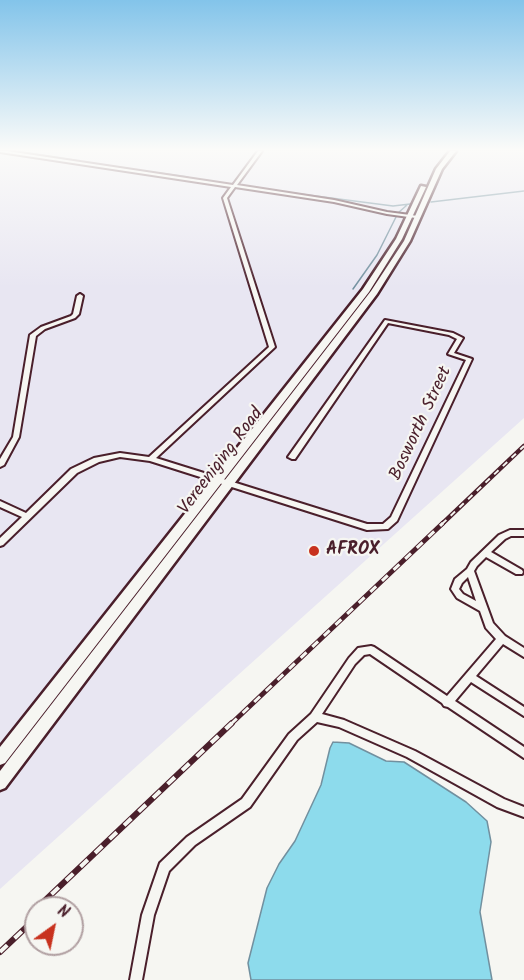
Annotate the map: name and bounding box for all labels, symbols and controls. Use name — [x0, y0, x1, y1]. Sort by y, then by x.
street label: Bosworth Street — [386, 364, 458, 484]
street label: Vereeniging Road — [175, 404, 269, 520]
place label: AFROX — [326, 540, 380, 562]
marker: AFROX — [307, 544, 321, 558]
north arrow — [24, 896, 84, 956]
text: N — [52, 899, 74, 925]

